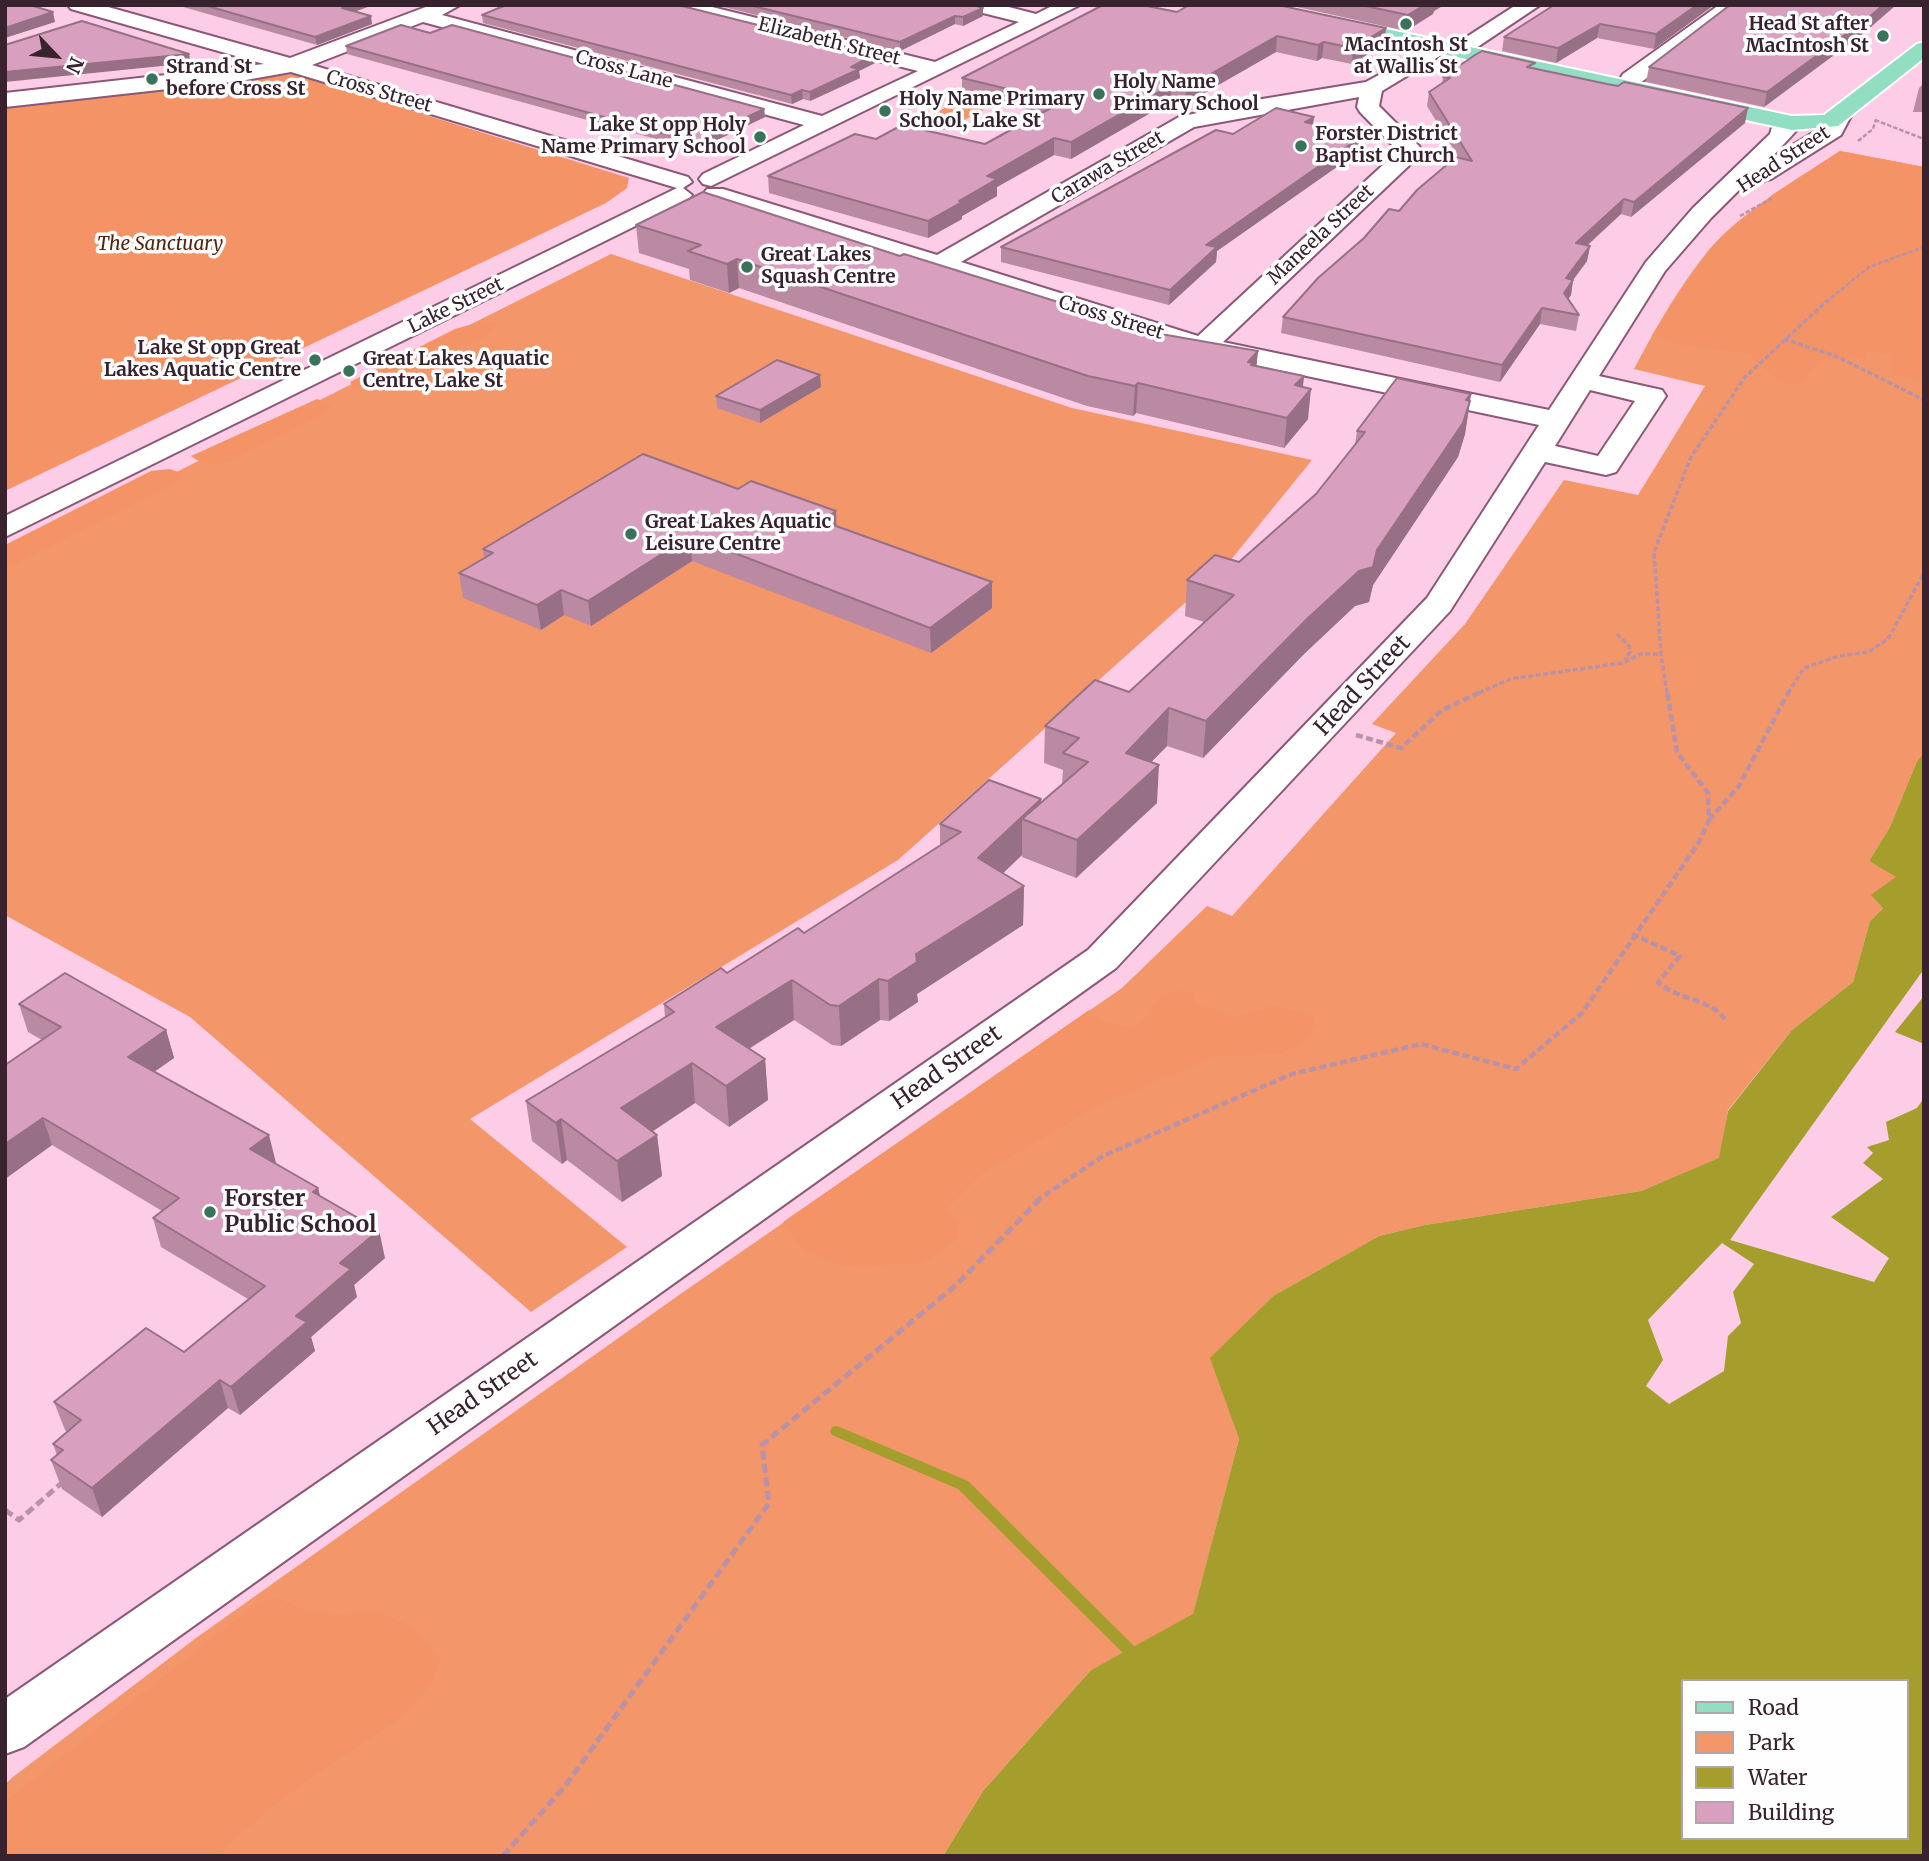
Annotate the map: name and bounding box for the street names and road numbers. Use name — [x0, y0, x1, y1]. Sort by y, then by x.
street label: Elizabeth Street — [756, 13, 902, 71]
street label: Cross Lane — [573, 46, 675, 94]
street label: Cross Street — [324, 66, 434, 118]
street label: Head Street — [1734, 122, 1834, 198]
street label: Carawa Street — [1048, 127, 1168, 209]
street label: Maneela Street — [1263, 180, 1379, 290]
street label: Lake Street — [405, 273, 507, 339]
street label: Cross Street — [1056, 291, 1166, 345]
street label: Head Street — [1309, 630, 1417, 742]
street label: Head Street — [887, 1020, 1007, 1116]
street label: Head Street — [423, 1346, 543, 1442]

